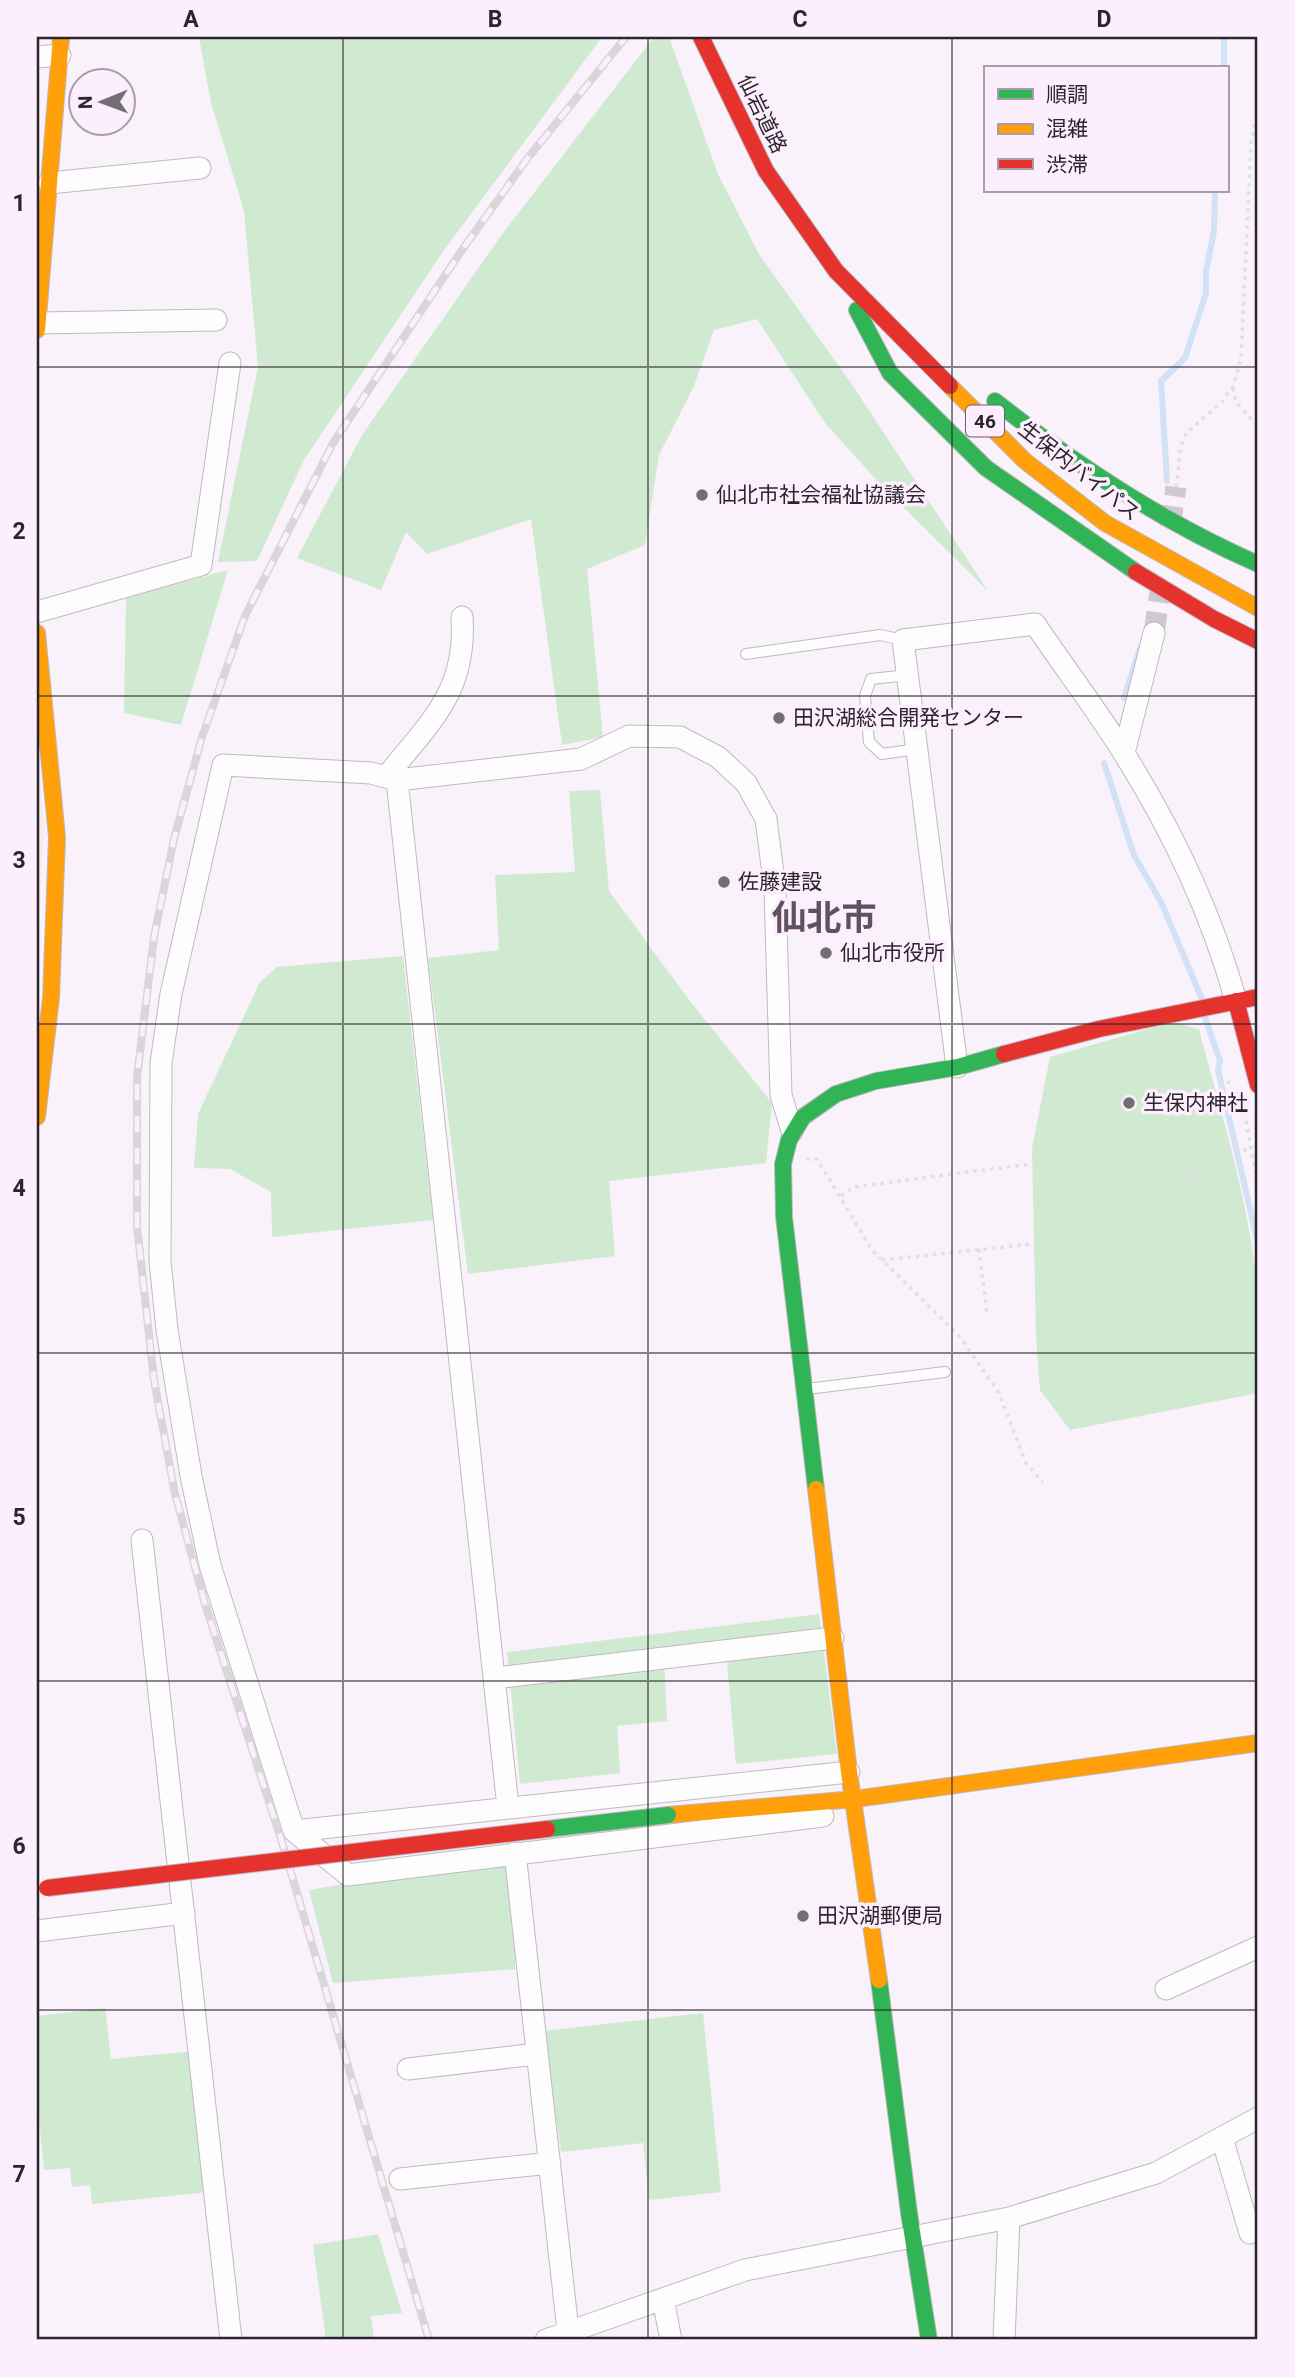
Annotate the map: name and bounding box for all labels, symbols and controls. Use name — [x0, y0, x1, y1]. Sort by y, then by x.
text: A — [183, 6, 199, 33]
text: B — [488, 6, 502, 33]
text: C — [792, 6, 808, 33]
text: D — [1097, 6, 1111, 33]
north arrow — [66, 66, 136, 136]
legend — [984, 66, 1228, 192]
street label: 仙岩道路 — [733, 71, 791, 157]
text: 順調 — [1046, 83, 1088, 107]
text: N — [74, 95, 97, 109]
text: 混雑 — [1046, 117, 1088, 141]
text: 渋滞 — [1046, 153, 1088, 177]
text: 1 — [12, 190, 26, 217]
road number: 46 — [966, 406, 1004, 436]
street label: 生保内バイパス — [1014, 416, 1144, 526]
place label: 仙北市社会福祉協議会 — [716, 483, 926, 507]
marker: 仙北市社会福祉協議会 — [694, 487, 710, 503]
text: 2 — [12, 518, 26, 545]
place label: 田沢湖総合開発センター — [793, 706, 1024, 730]
marker: 田沢湖総合開発センター — [771, 710, 787, 726]
text: 3 — [12, 847, 26, 874]
place label: 佐藤建設 — [738, 870, 822, 894]
marker: 佐藤建設 — [716, 874, 732, 890]
district label: 仙北市 — [771, 898, 877, 939]
place label: 仙北市役所 — [840, 941, 945, 965]
marker: 仙北市役所 — [818, 945, 834, 961]
place label: 生保内神社 — [1143, 1091, 1248, 1115]
marker: 生保内神社 — [1121, 1095, 1137, 1111]
text: 4 — [12, 1175, 26, 1202]
text: 5 — [12, 1504, 26, 1531]
text: 6 — [12, 1833, 26, 1860]
place label: 田沢湖郵便局 — [817, 1904, 943, 1928]
marker: 田沢湖郵便局 — [795, 1908, 811, 1924]
text: 7 — [12, 2161, 26, 2188]

